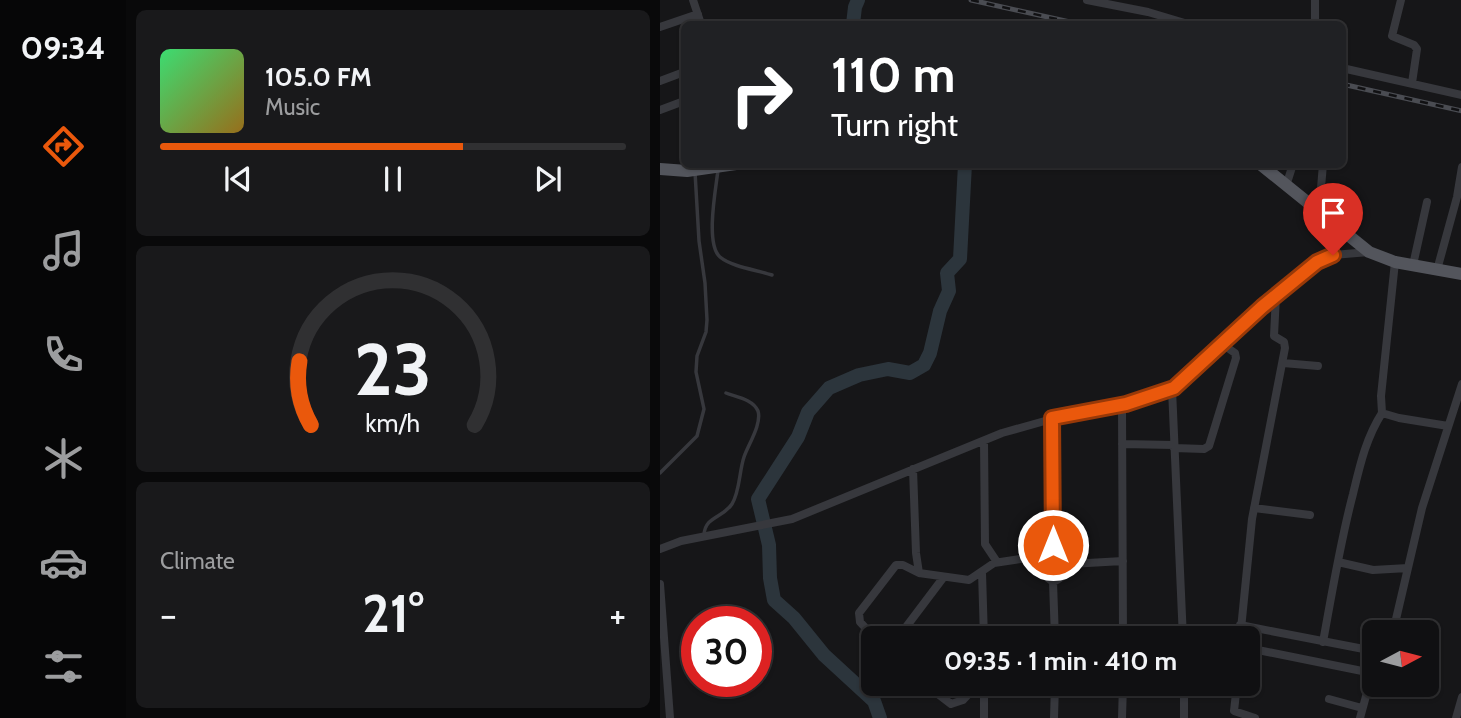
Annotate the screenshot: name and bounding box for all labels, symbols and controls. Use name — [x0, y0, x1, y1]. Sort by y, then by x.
text: 09:34 — [21, 28, 105, 67]
text: 110 m — [831, 45, 955, 104]
icon: right — [716, 49, 807, 140]
text: 105.0 FM — [265, 61, 372, 93]
text: Music — [265, 93, 320, 121]
text: Turn right — [831, 105, 958, 144]
icon: directions — [39, 122, 88, 171]
icon: previous — [219, 160, 257, 198]
icon: pause — [374, 160, 412, 198]
icon: next — [529, 160, 567, 198]
pin — [1303, 183, 1363, 255]
icon: arrive — [1314, 194, 1352, 232]
icon: music — [39, 226, 88, 275]
text: 23 — [354, 325, 432, 413]
icon: phone — [39, 330, 88, 379]
text: km/h — [366, 408, 420, 438]
icon: climate — [39, 434, 88, 483]
position arrow — [1016, 508, 1090, 582]
icon: car — [39, 538, 88, 587]
text: Climate — [160, 547, 235, 575]
text: 21° — [362, 582, 424, 645]
text: − — [160, 591, 177, 638]
text: + — [609, 591, 626, 638]
speed limit sign: 30 — [681, 606, 772, 697]
north arrow — [1362, 620, 1439, 696]
map controls — [1362, 620, 1439, 697]
icon: filters — [39, 642, 88, 691]
text: 09:35 · 1 min · 410 m — [944, 645, 1177, 677]

